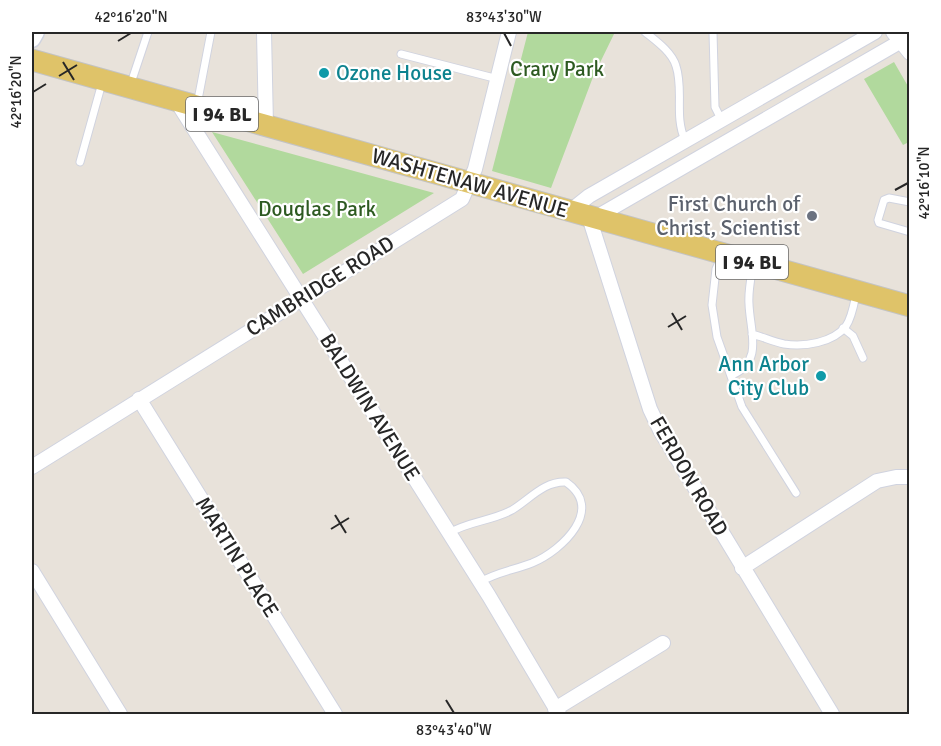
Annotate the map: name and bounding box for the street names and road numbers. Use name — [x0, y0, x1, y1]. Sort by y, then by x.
road number: I 94 BL — [186, 97, 258, 131]
street label: WASHTENAW AVENUE — [369, 143, 571, 223]
street label: CAMBRIDGE ROAD — [241, 230, 399, 342]
road number: I 94 BL — [716, 245, 788, 279]
street label: BALDWIN AVENUE — [314, 329, 426, 485]
street label: FERDON ROAD — [644, 411, 734, 541]
street label: MARTIN PLACE — [190, 492, 284, 622]

